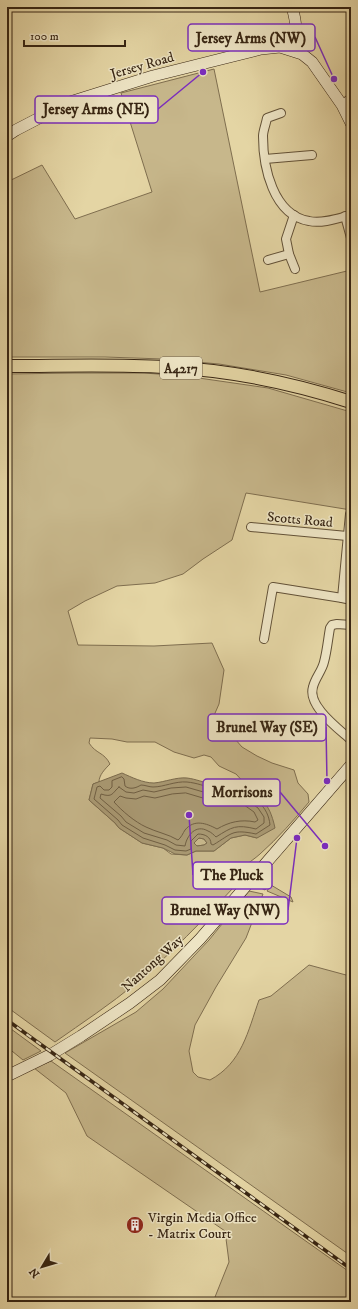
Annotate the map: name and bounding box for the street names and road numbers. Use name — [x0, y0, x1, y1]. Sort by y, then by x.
street label: Jersey Road — [106, 48, 176, 84]
road number: A4217 — [160, 357, 202, 379]
street label: Scotts Road — [266, 508, 333, 532]
street label: Nantong Way — [118, 931, 188, 996]

